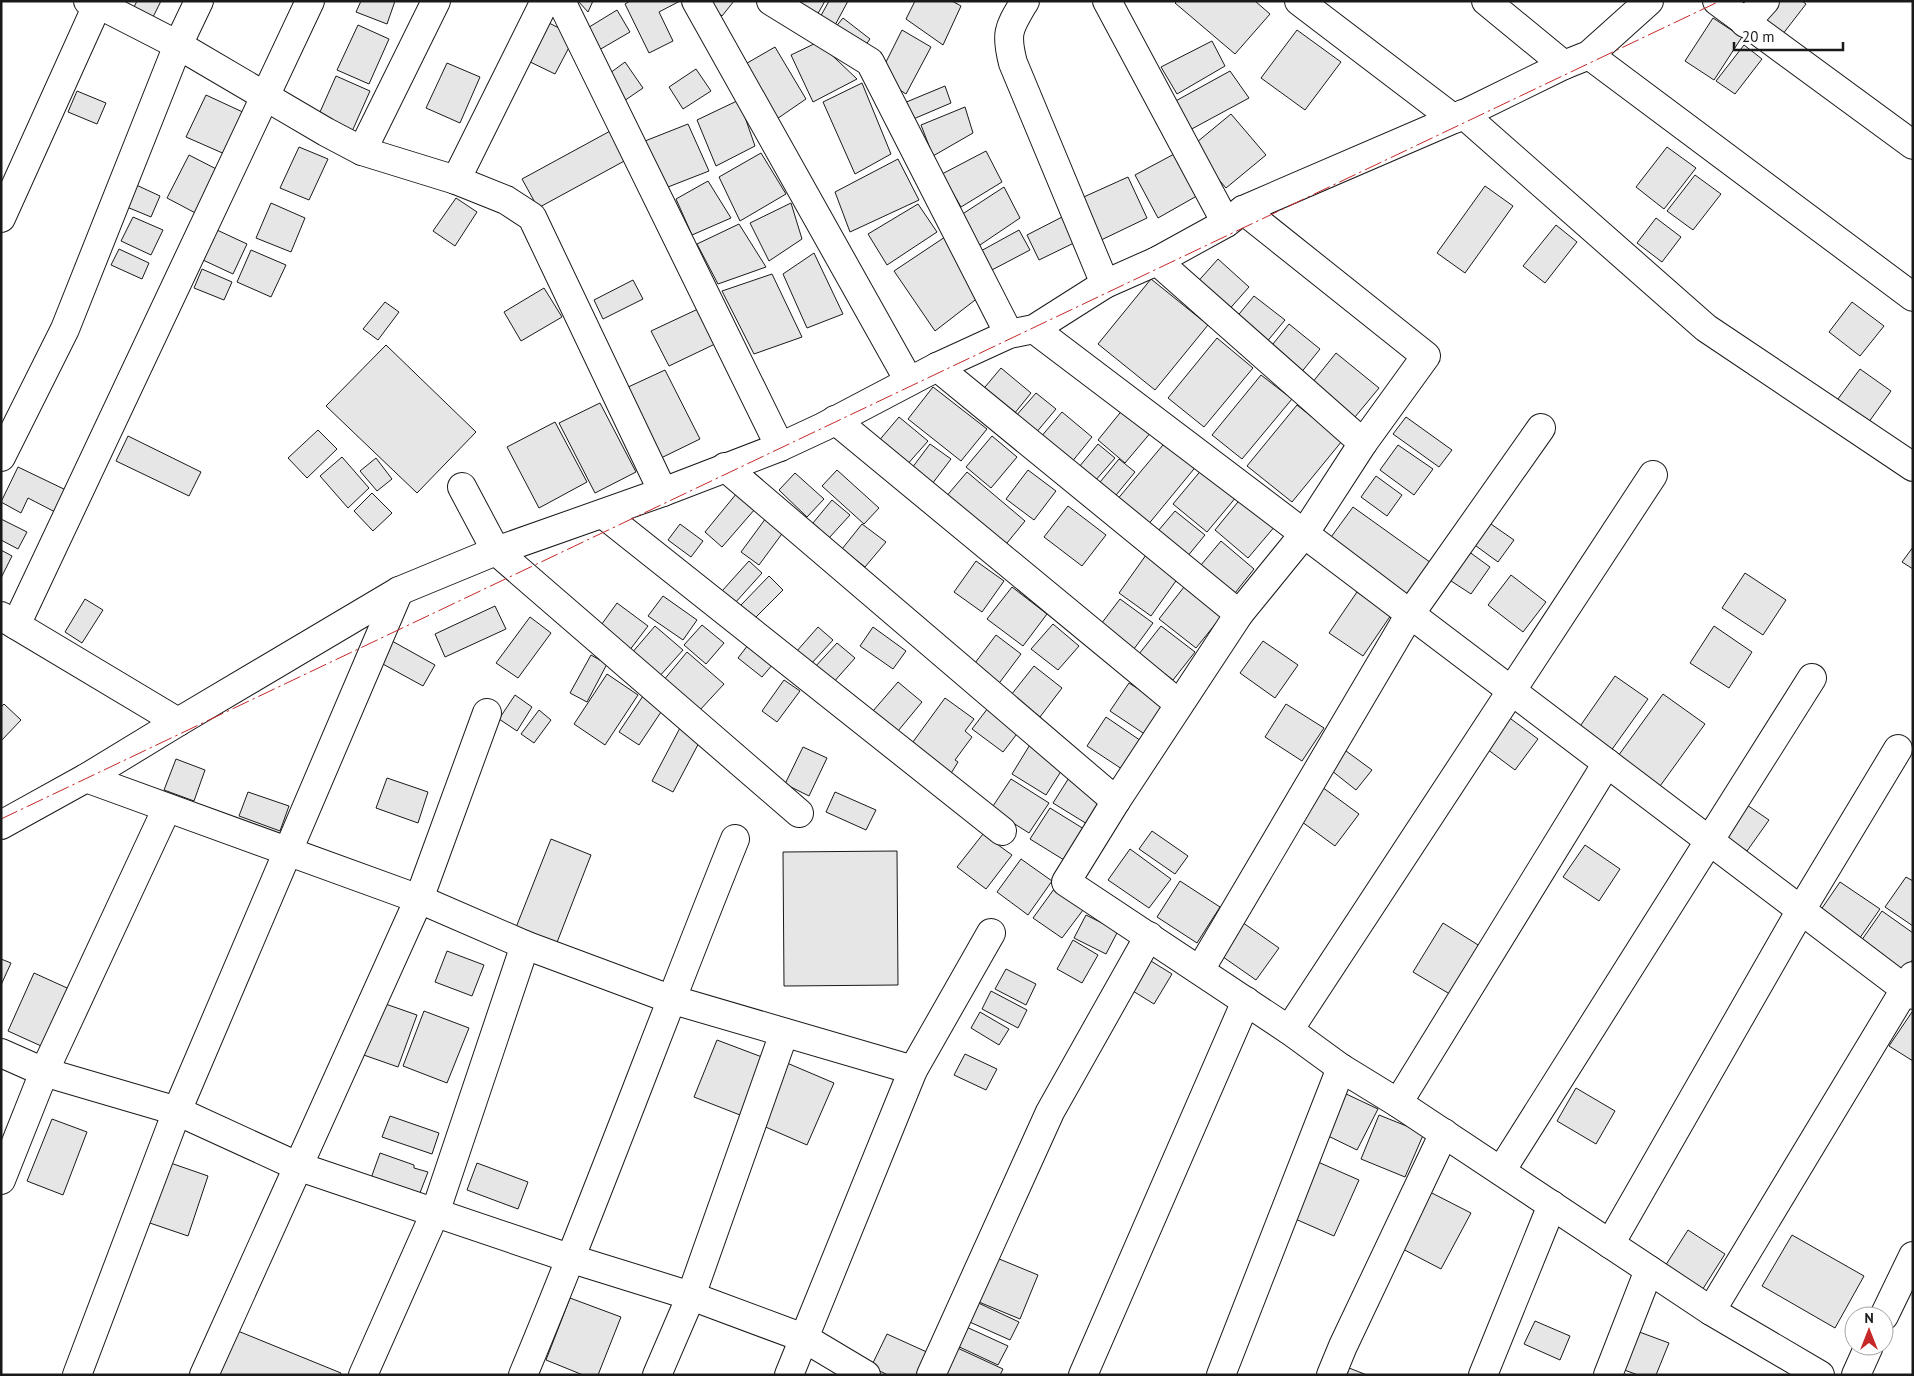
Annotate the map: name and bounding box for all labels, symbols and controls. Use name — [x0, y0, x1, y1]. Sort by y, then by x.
scale bar — [1734, 20, 1843, 52]
text: 20 m — [1742, 27, 1775, 46]
north arrow — [1844, 1306, 1894, 1356]
text: N — [1864, 1309, 1874, 1327]

